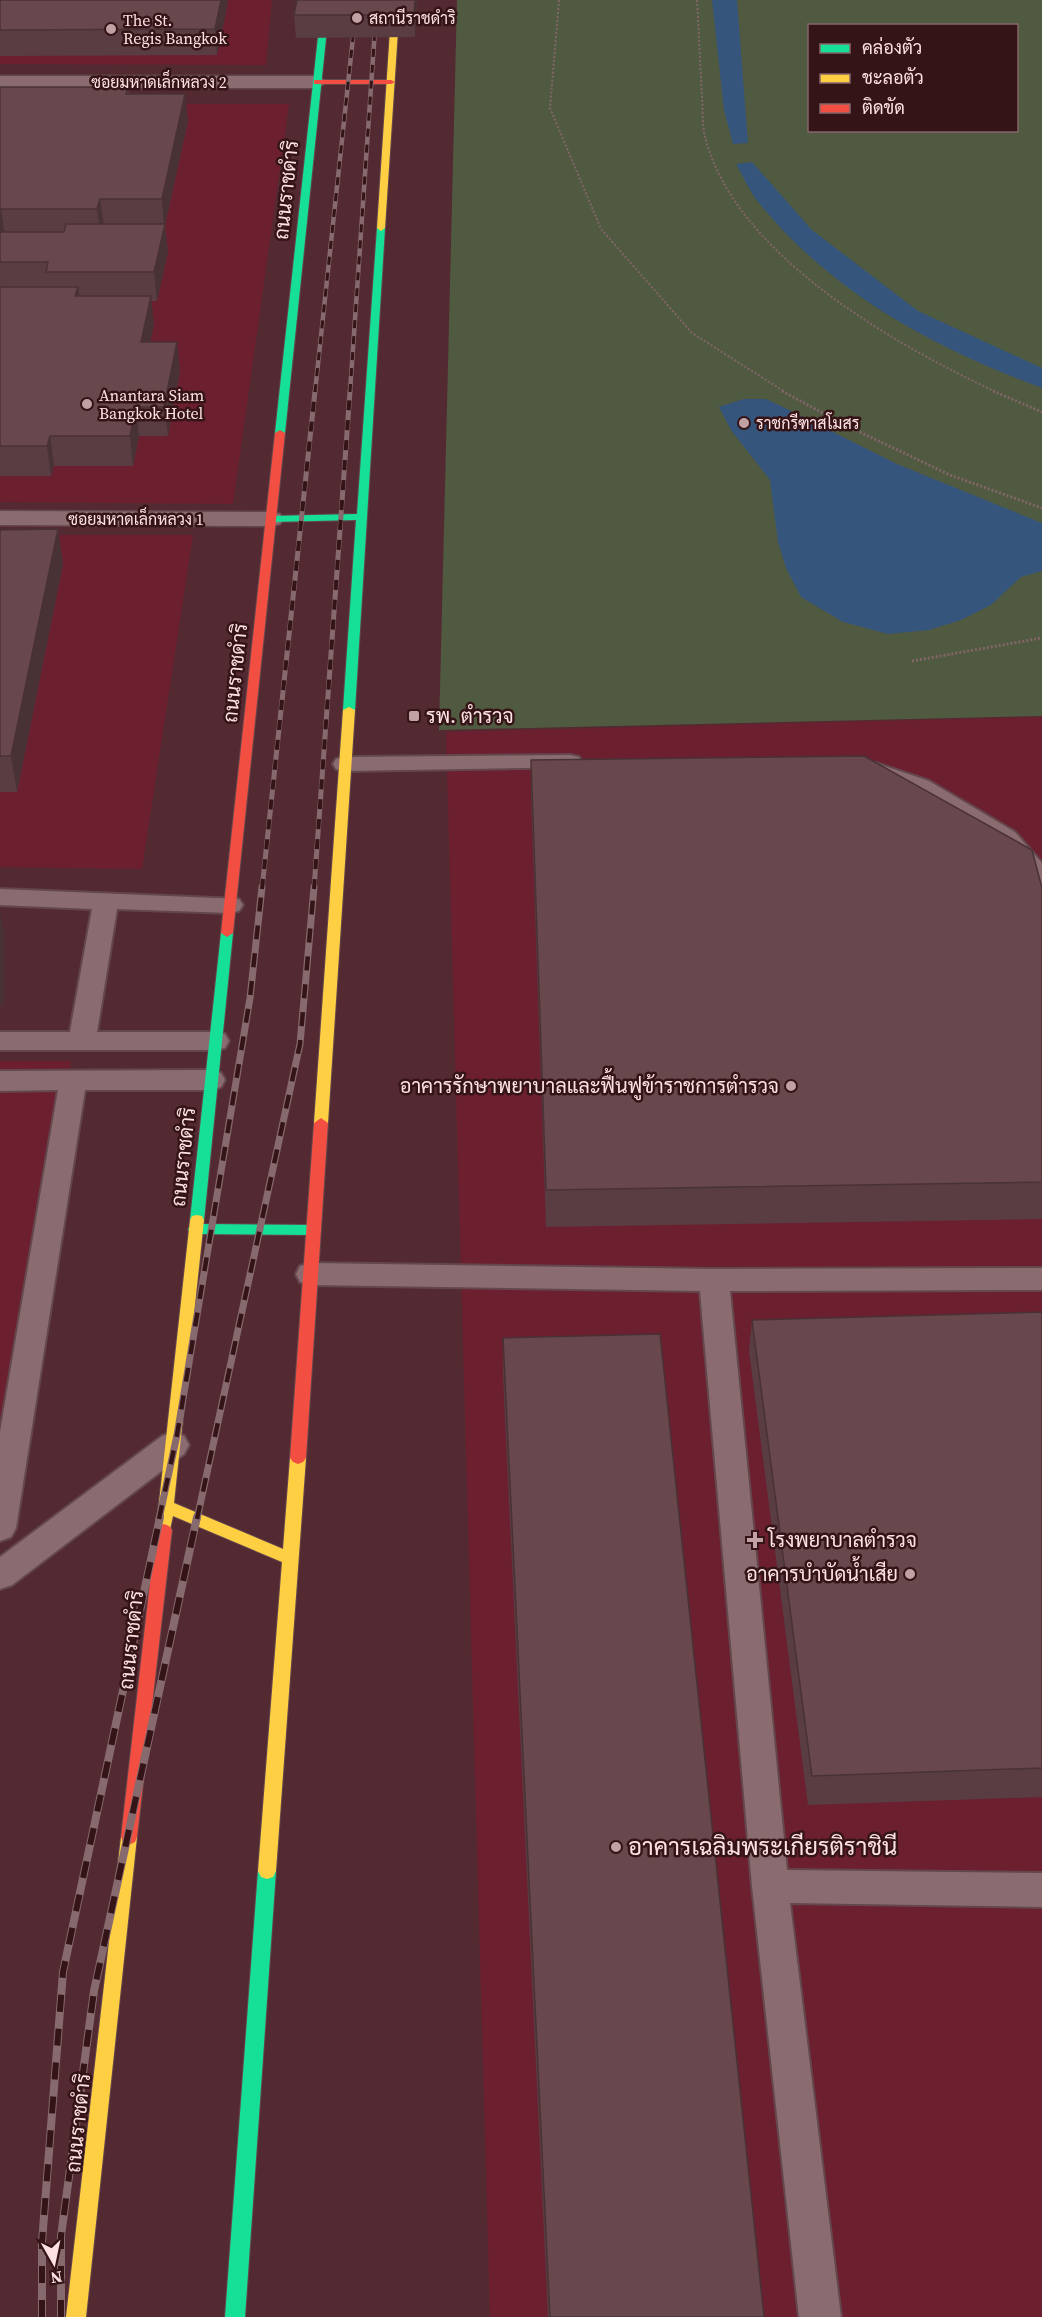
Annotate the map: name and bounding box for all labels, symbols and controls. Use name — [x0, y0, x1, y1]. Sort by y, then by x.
place label: สถานีราชดำริ — [369, 7, 456, 29]
place label: The St. Regis Bangkok — [123, 9, 227, 49]
marker: สถานีราชดำริ — [350, 11, 364, 25]
marker: The St. Regis Bangkok — [104, 22, 118, 36]
legend — [808, 24, 1018, 132]
text: คล่องตัว — [862, 35, 922, 60]
text: ชะลอตัว — [862, 65, 924, 90]
street label: ซอยมหาดเล็กหลวง 2 — [91, 69, 227, 93]
text: ติดขัด — [862, 95, 905, 120]
street label: ถนนราชดำริ — [267, 139, 305, 241]
place label: Anantara Siam Bangkok Hotel — [99, 384, 204, 424]
marker: Anantara Siam Bangkok Hotel — [80, 397, 94, 411]
place label: ราชกรีฑาสโมสร — [756, 412, 860, 434]
marker: ราชกรีฑาสโมสร — [737, 416, 751, 430]
street label: ซอยมหาดเล็กหลวง 1 — [68, 506, 204, 530]
street label: ถนนราชดำริ — [216, 622, 254, 724]
place label: รพ. ตำรวจ — [426, 702, 514, 730]
marker: รพ. ตำรวจ — [407, 709, 421, 723]
place label: อาคารรักษาพยาบาลและฟื้นฟูข้าราชการตำรวจ — [400, 1068, 779, 1101]
marker: อาคารรักษาพยาบาลและฟื้นฟูข้าราชการตำรวจ — [784, 1079, 798, 1093]
street label: ถนนราชดำริ — [164, 1106, 202, 1208]
place label: โรงพยาบาลตำรวจ — [767, 1526, 917, 1554]
marker: โรงพยาบาลตำรวจ — [746, 1531, 764, 1549]
place label: อาคารบำบัดน้ำเสีย — [746, 1556, 898, 1588]
marker: อาคารบำบัดน้ำเสีย — [903, 1567, 917, 1581]
street label: ถนนราชดำริ — [112, 1589, 150, 1691]
place label: อาคารเฉลิมพระเกียรติราชินี — [628, 1830, 897, 1863]
marker: อาคารเฉลิมพระเกียรติราชินี — [609, 1840, 623, 1854]
street label: ถนนราชดำริ — [59, 2072, 97, 2174]
north arrow — [24, 2233, 84, 2293]
text: N — [49, 2266, 64, 2290]

